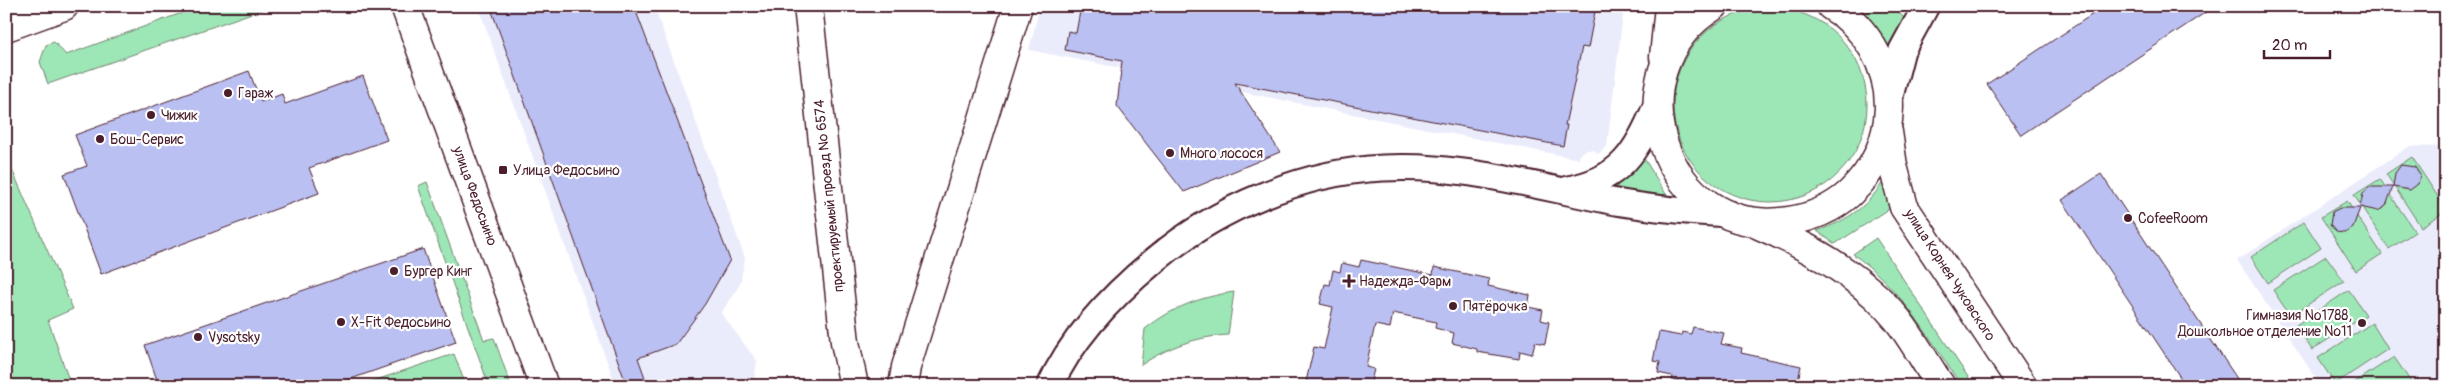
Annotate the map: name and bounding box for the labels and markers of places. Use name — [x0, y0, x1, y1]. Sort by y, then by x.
place label: Гараж — [238, 85, 273, 102]
marker: Гараж — [222, 87, 234, 99]
place label: Чижик — [161, 107, 198, 124]
marker: Чижик — [145, 109, 157, 121]
place label: Бош-Сервис — [110, 131, 184, 148]
marker: Бош-Сервис — [94, 133, 106, 145]
place label: Много лосося — [1180, 145, 1263, 162]
marker: Много лосося — [1164, 147, 1176, 159]
place label: Улица Федосьино — [513, 162, 620, 179]
marker: Улица Федосьино — [497, 164, 509, 176]
place label: CofeeRoom — [2138, 210, 2208, 227]
marker: CofeeRoom — [2122, 212, 2134, 224]
place label: Бургер Кинг — [404, 263, 473, 280]
marker: Бургер Кинг — [388, 265, 400, 277]
place label: Надежда-Фарм — [1359, 273, 1451, 290]
marker: Надежда-Фарм — [1343, 275, 1355, 287]
place label: Пятёрочка — [1463, 298, 1527, 315]
marker: Пятёрочка — [1447, 300, 1459, 312]
place label: Гимназия №1788, Дошкольное отделение №11 — [2177, 307, 2352, 340]
place label: X-Fit Федосьино — [351, 314, 451, 331]
marker: X-Fit Федосьино — [335, 316, 347, 328]
marker: Гимназия №1788, Дошкольное отделение №11 — [2356, 317, 2368, 329]
place label: Vysotsky — [208, 329, 260, 346]
marker: Vysotsky — [192, 331, 204, 343]

